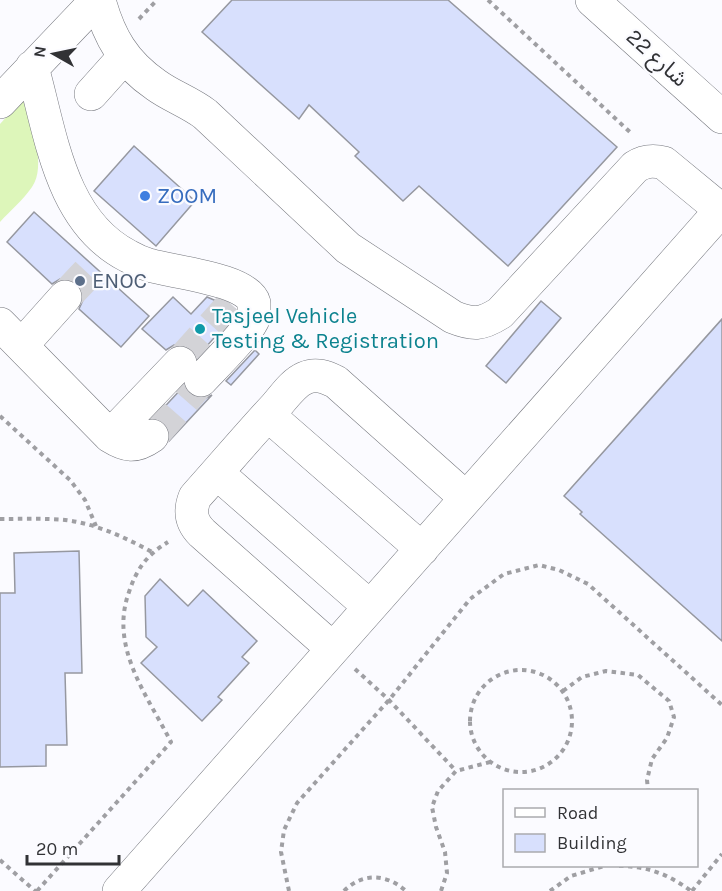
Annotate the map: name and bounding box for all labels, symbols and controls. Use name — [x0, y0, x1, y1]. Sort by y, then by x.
north arrow — [24, 24, 84, 84]
street label: شارع 22 — [619, 24, 693, 95]
text: N — [29, 45, 50, 59]
place label: ZOOM — [157, 183, 217, 209]
marker: ZOOM — [138, 189, 152, 203]
place label: ENOC — [92, 268, 147, 294]
marker: ENOC — [73, 274, 87, 288]
place label: Tasjeel Vehicle Testing & Registration — [212, 303, 439, 354]
marker: Tasjeel Vehicle Testing & Registration — [193, 322, 207, 336]
legend — [503, 789, 698, 867]
text: Road — [557, 802, 598, 824]
scale bar — [27, 828, 118, 866]
text: Building — [557, 832, 627, 854]
text: 20 m — [36, 838, 78, 860]

